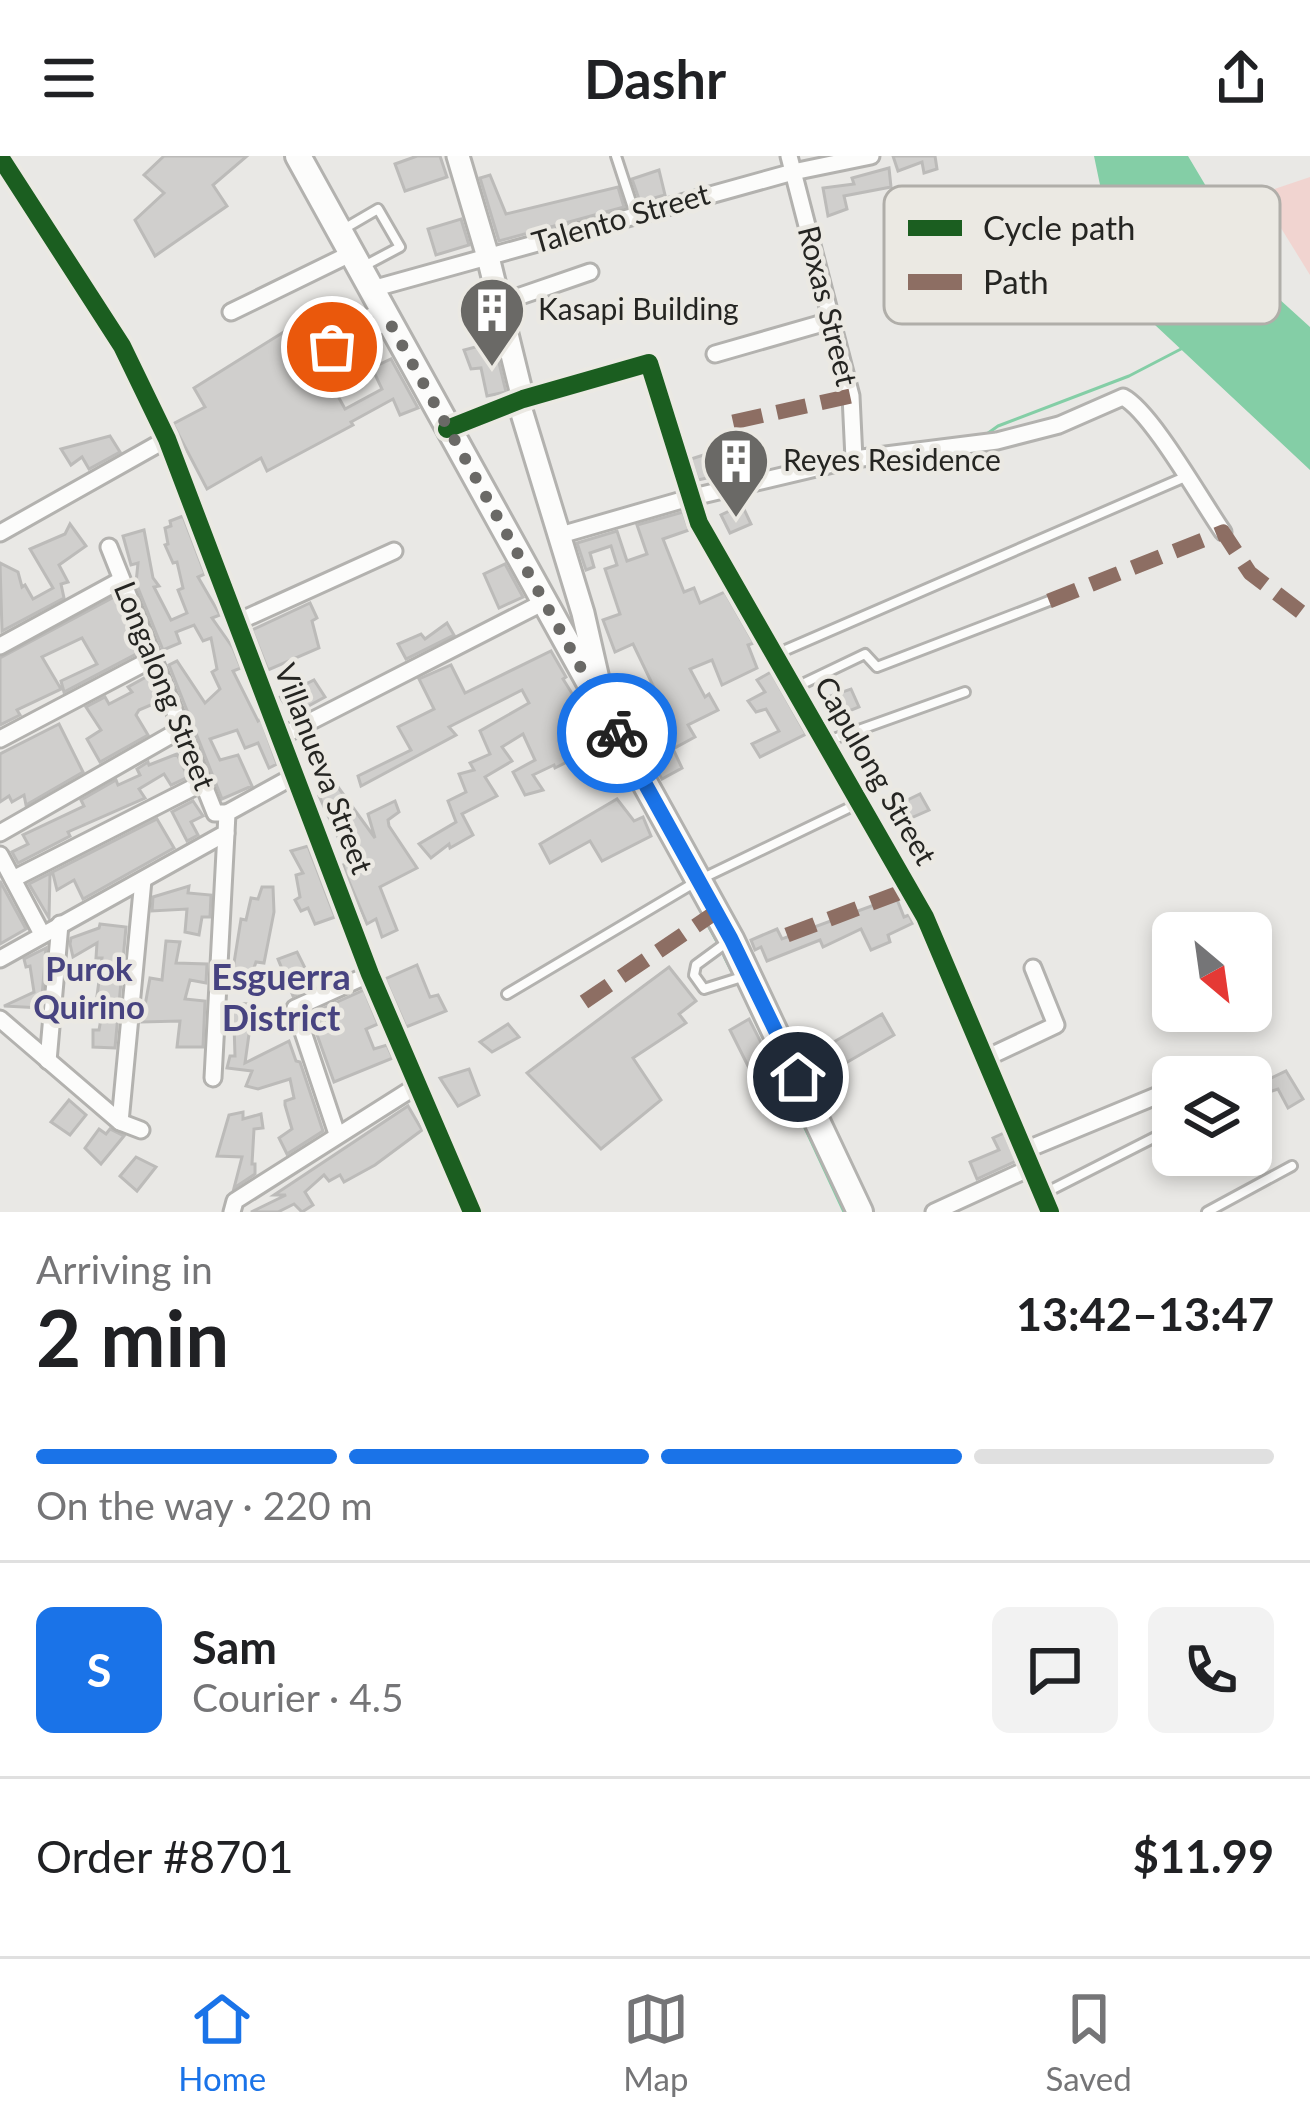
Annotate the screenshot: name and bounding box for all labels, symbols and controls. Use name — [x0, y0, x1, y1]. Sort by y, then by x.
icon: menu — [36, 45, 102, 111]
icon: share — [1208, 45, 1274, 111]
text: Dashr — [584, 46, 726, 111]
street label: Talento Street — [528, 174, 714, 260]
legend — [884, 186, 1280, 324]
text: Cycle path — [983, 207, 1135, 247]
street label: Roxas Street — [792, 222, 866, 390]
text: Path — [983, 261, 1049, 301]
building icon: Kasapi Building — [457, 275, 527, 369]
place label: Kasapi Building — [538, 290, 739, 326]
pin — [281, 296, 383, 398]
icon: bag — [299, 314, 365, 380]
building icon: Reyes Residence — [701, 426, 771, 520]
place label: Reyes Residence — [783, 441, 1001, 477]
street label: Longalong Street — [108, 576, 224, 795]
street label: Villanueva Street — [268, 658, 382, 879]
street label: Capulong Street — [808, 669, 945, 871]
courier — [557, 673, 677, 793]
icon: bike — [584, 700, 650, 766]
north arrow — [1152, 912, 1272, 1032]
map controls — [1152, 912, 1272, 1176]
district label: Purok Quirino — [33, 948, 145, 1026]
district label: Esguerra District — [211, 954, 351, 1039]
pin — [747, 1026, 849, 1128]
icon: home — [765, 1044, 831, 1110]
button: layers — [1152, 1056, 1272, 1176]
text: Arriving in — [36, 1246, 213, 1292]
text: 13:42–13:47 — [1016, 1287, 1274, 1341]
text: 2 min — [36, 1290, 229, 1384]
text: On the way · 220 m — [36, 1482, 373, 1528]
button: chat — [992, 1607, 1118, 1733]
button: phone — [1148, 1607, 1274, 1733]
text: Sam — [192, 1620, 277, 1674]
text: S — [87, 1643, 111, 1697]
text: Courier · 4.5 — [192, 1674, 404, 1720]
text: Order #8701 — [36, 1829, 294, 1883]
text: $11.99 — [1133, 1829, 1274, 1883]
tab: Home — [178, 1986, 266, 2098]
tab: Map — [623, 1986, 689, 2098]
tab: Saved — [1045, 1986, 1132, 2098]

